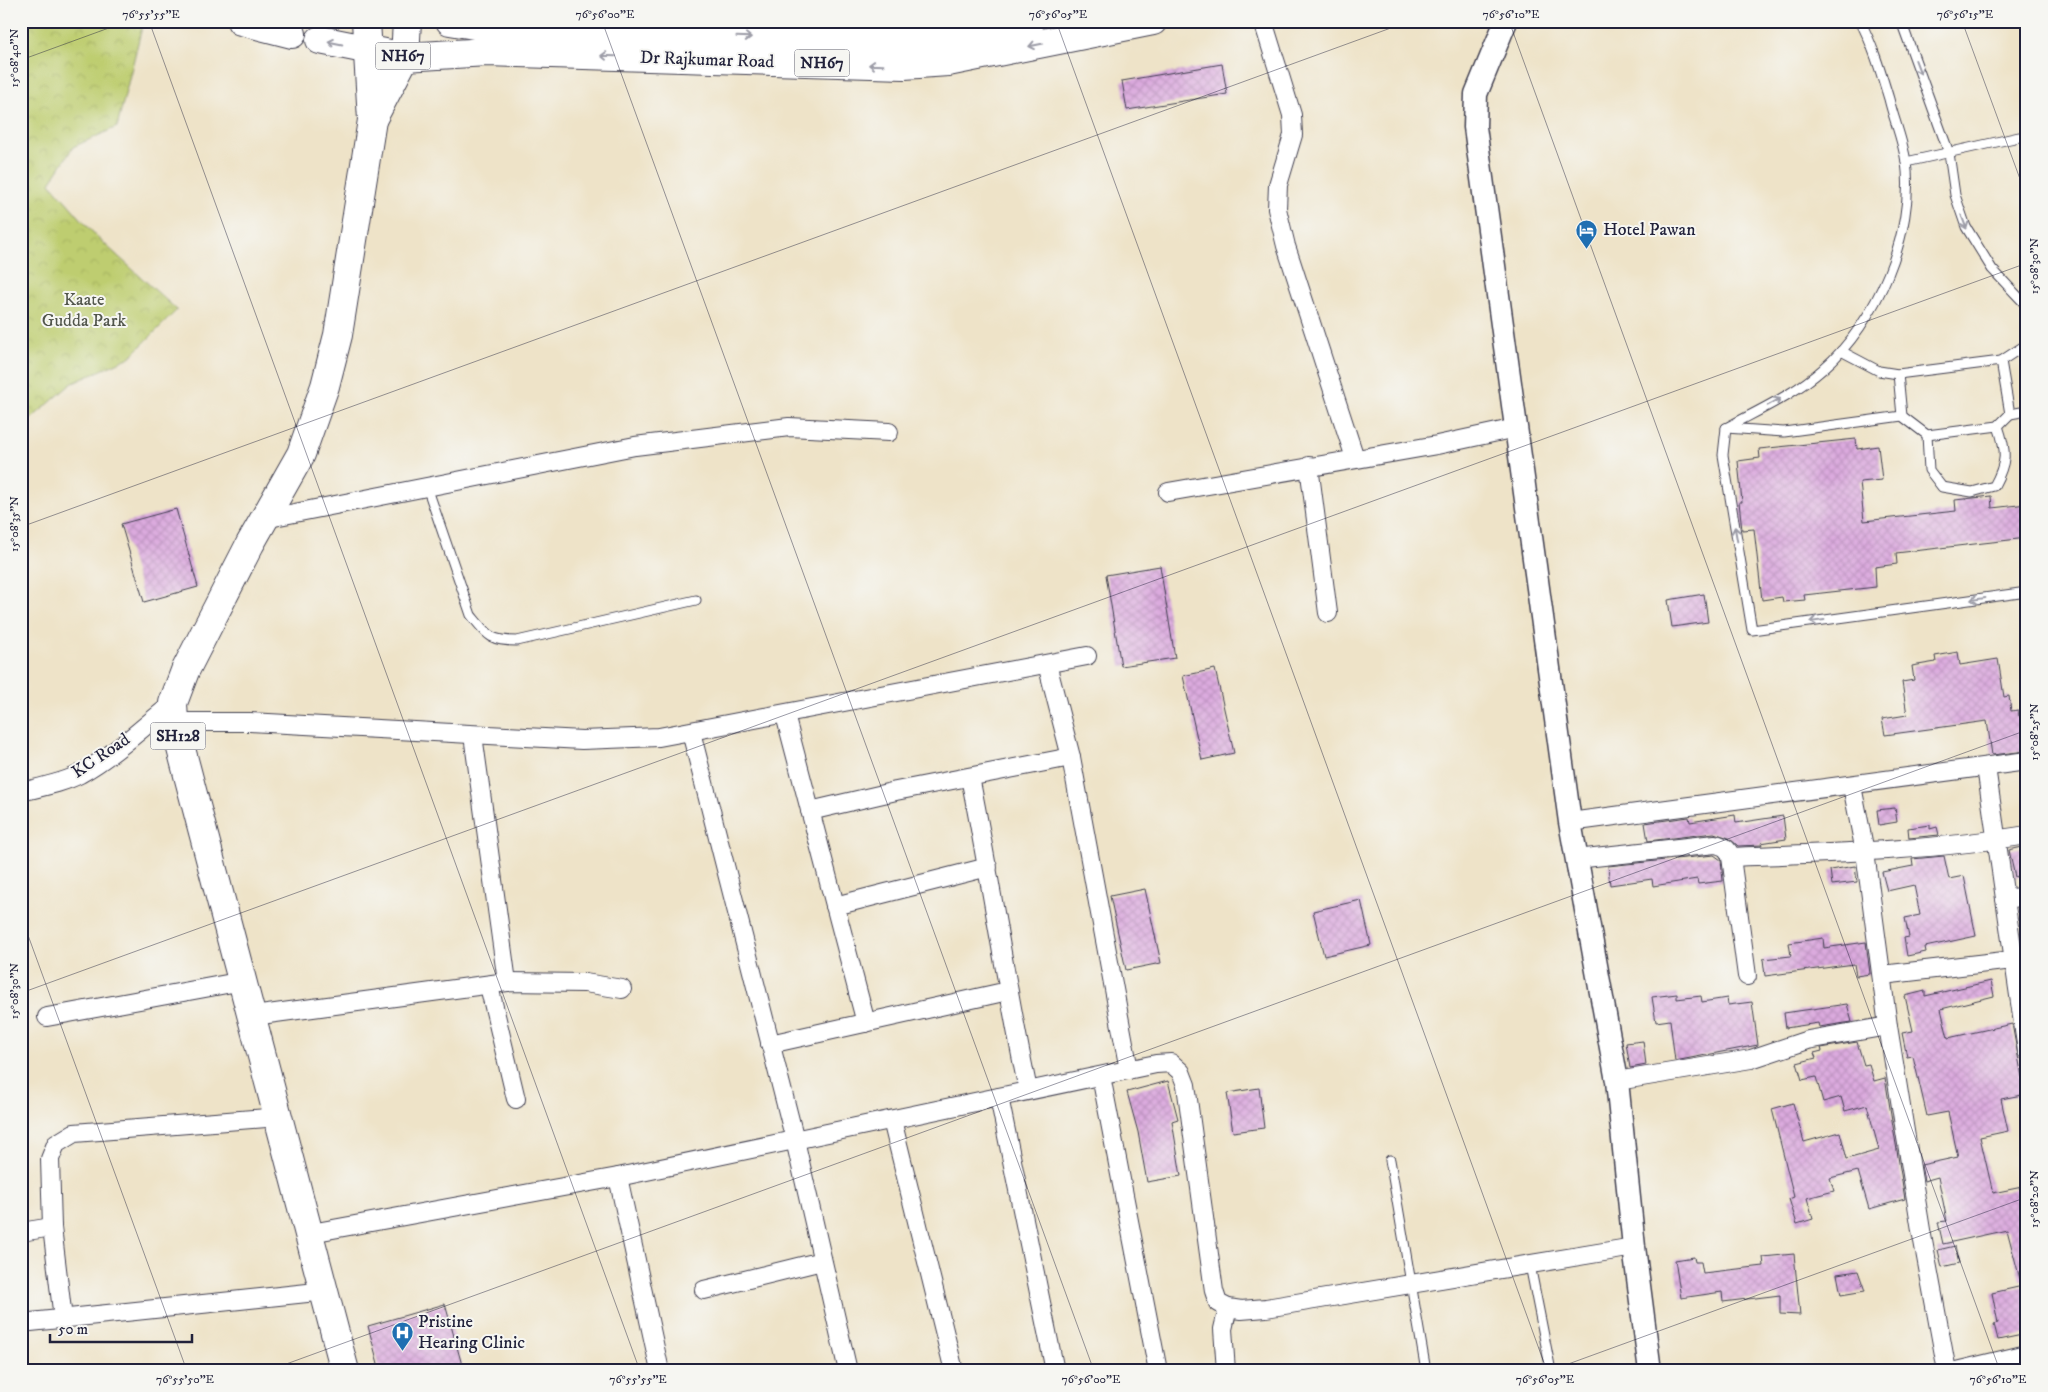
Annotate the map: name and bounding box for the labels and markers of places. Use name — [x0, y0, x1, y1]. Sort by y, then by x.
hotel icon: Hotel Pawan — [1575, 218, 1599, 249]
place label: Hotel Pawan — [1603, 219, 1696, 241]
place label: Pristine Hearing Clinic — [418, 1311, 525, 1354]
hospital icon: Pristine Hearing Clinic — [390, 1320, 414, 1351]

